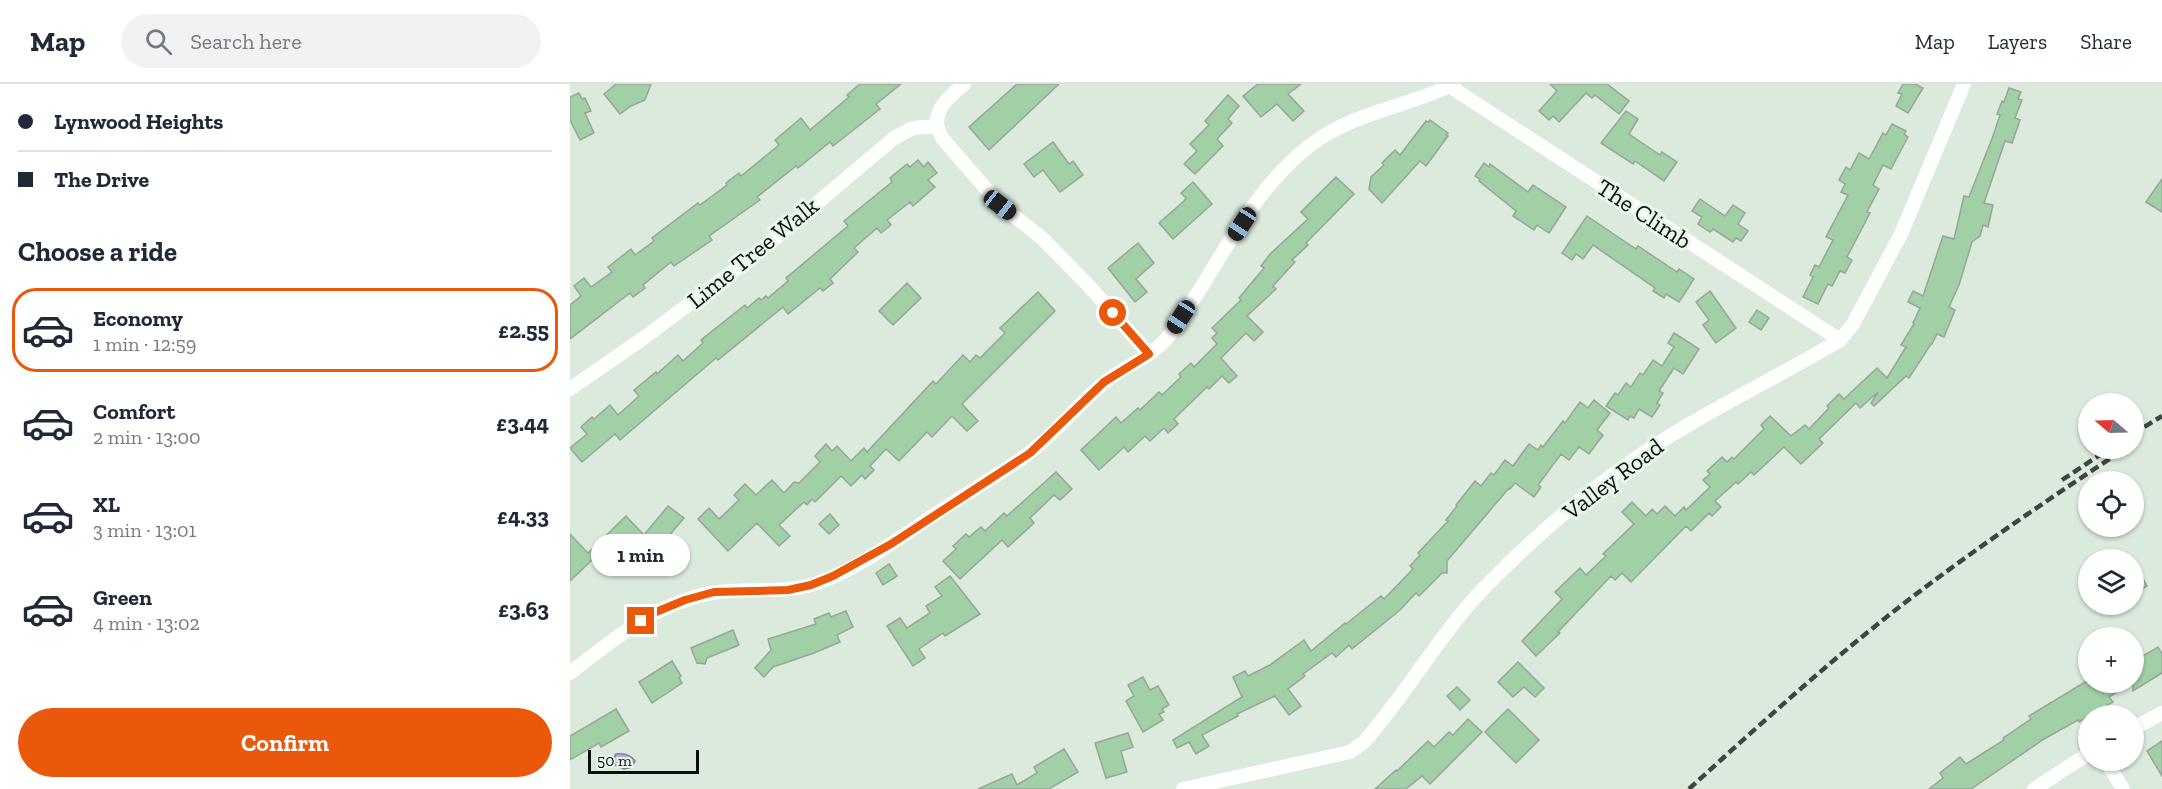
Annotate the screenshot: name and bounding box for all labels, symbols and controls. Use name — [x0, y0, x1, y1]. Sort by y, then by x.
search box — [121, 14, 541, 68]
text: Map — [30, 25, 85, 58]
icon: search — [142, 25, 175, 58]
text: Search here — [190, 28, 302, 55]
text: Map — [1915, 29, 1955, 54]
text: Layers — [1988, 29, 2047, 54]
text: Share — [2080, 29, 2132, 54]
text: Lynwood Heights — [54, 108, 223, 135]
text: The Drive — [54, 166, 149, 193]
street label: The Climb — [1591, 172, 1697, 255]
car — [980, 187, 1020, 223]
street label: Lime Tree Walk — [681, 191, 825, 314]
car — [1225, 204, 1259, 244]
text: Choose a ride — [18, 236, 177, 268]
car — [1164, 297, 1198, 337]
route start — [1099, 299, 1126, 326]
icon: car — [21, 303, 75, 357]
text: Economy — [93, 305, 183, 332]
text: £2.55 — [498, 317, 549, 344]
text: 1 min · 12:59 — [93, 332, 196, 356]
north arrow — [2078, 393, 2144, 459]
map controls — [2078, 393, 2144, 771]
icon: car — [21, 396, 75, 450]
text: Comfort — [93, 398, 175, 425]
text: £3.44 — [496, 410, 549, 437]
text: 2 min · 13:00 — [93, 425, 201, 449]
street label: Valley Road — [1556, 432, 1669, 526]
button: locate — [2078, 471, 2144, 537]
icon: car — [21, 489, 75, 543]
text: XL — [93, 491, 120, 518]
text: £4.33 — [497, 503, 549, 530]
text: 3 min · 13:01 — [93, 518, 196, 542]
callout: 1 min — [592, 534, 691, 576]
text: 1 min — [617, 543, 664, 567]
button: layers — [2078, 549, 2144, 615]
icon: car — [21, 582, 75, 636]
text: Green — [93, 584, 152, 611]
text: £3.63 — [498, 596, 549, 623]
route end — [627, 607, 654, 634]
text: 4 min · 13:02 — [93, 611, 200, 635]
button: + — [2078, 627, 2144, 693]
button: − — [2078, 705, 2144, 771]
button: Confirm — [18, 708, 552, 777]
scale bar — [588, 747, 699, 774]
text: 50 m — [597, 751, 632, 770]

